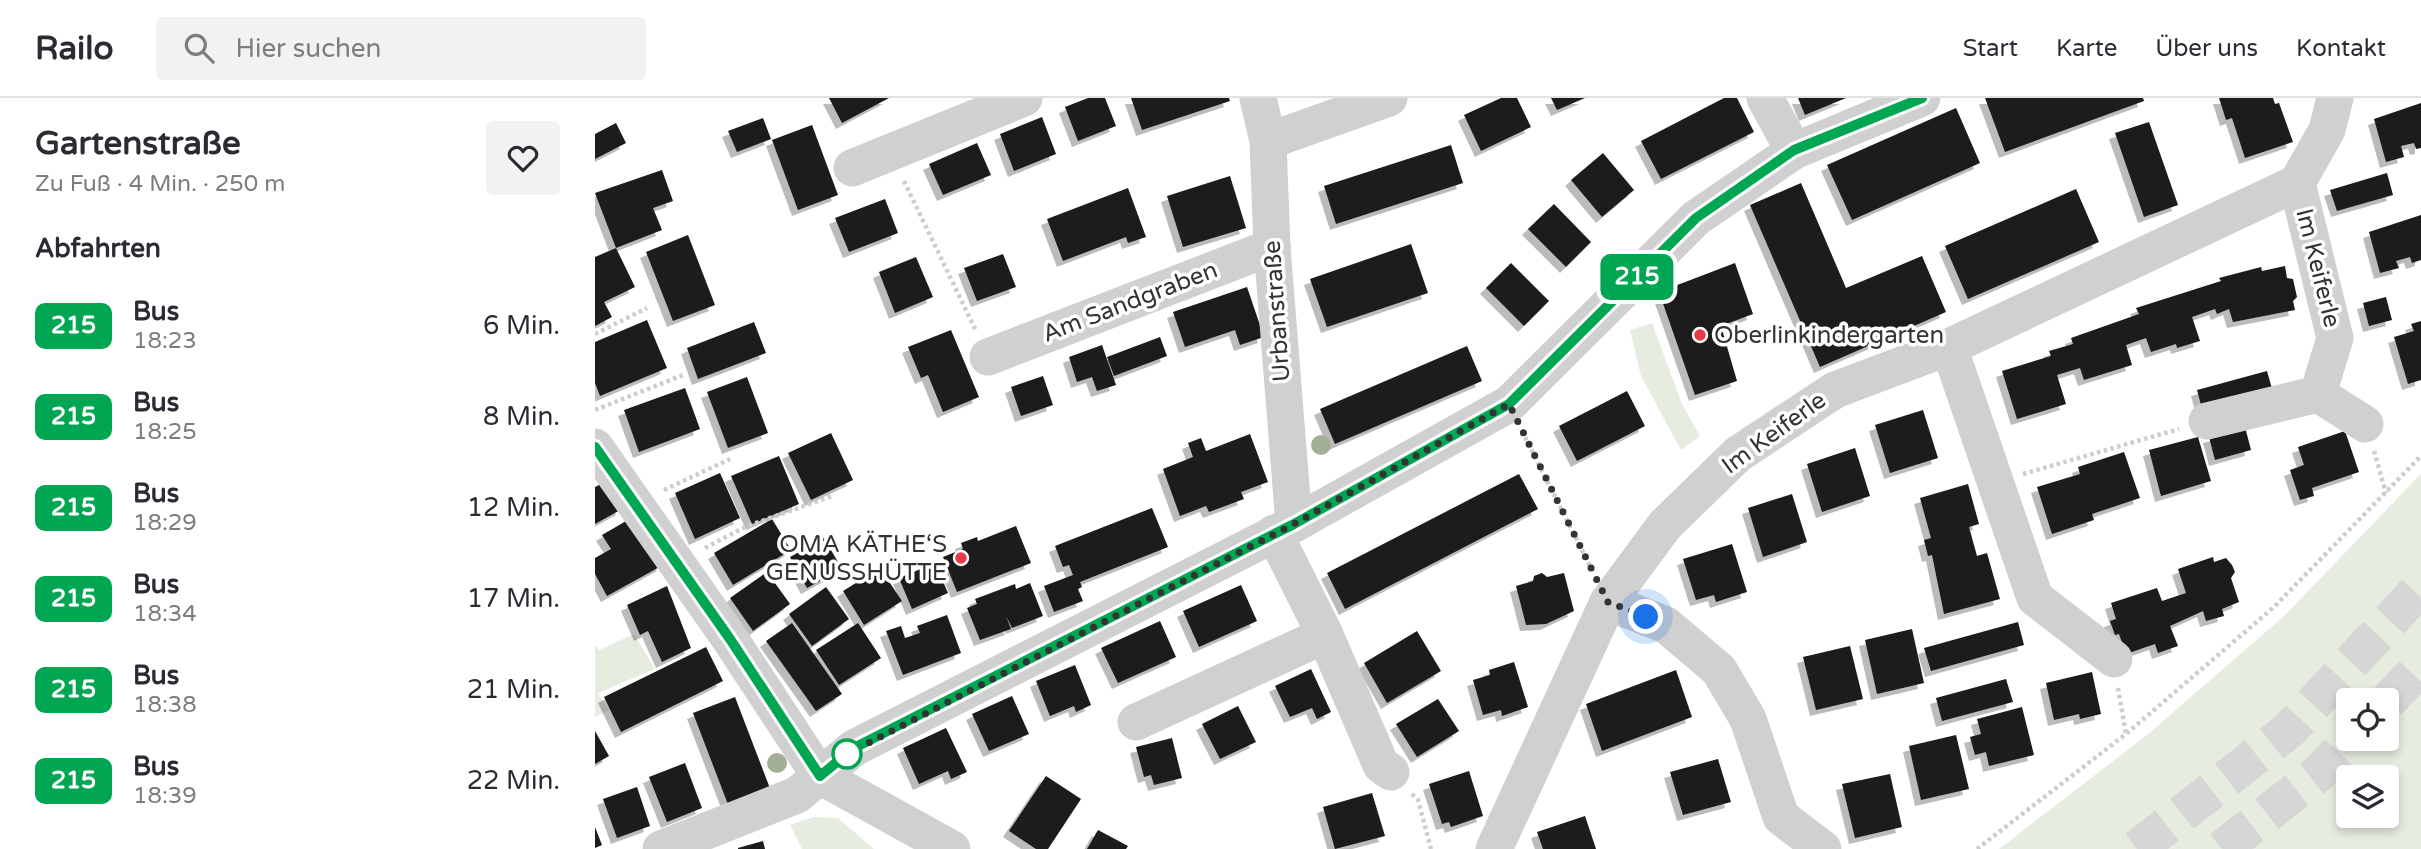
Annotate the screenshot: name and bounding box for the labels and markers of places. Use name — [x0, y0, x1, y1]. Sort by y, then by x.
place label: Oberlinkindergarten — [1714, 321, 1944, 350]
marker: Oberlinkindergarten — [1692, 327, 1708, 343]
place label: OMA KÄTHE‘S GENUSSHÜTTE — [766, 530, 947, 587]
marker: OMA KÄTHE‘S GENUSSHÜTTE — [953, 550, 969, 566]
unlabelled marker — [832, 739, 862, 769]

